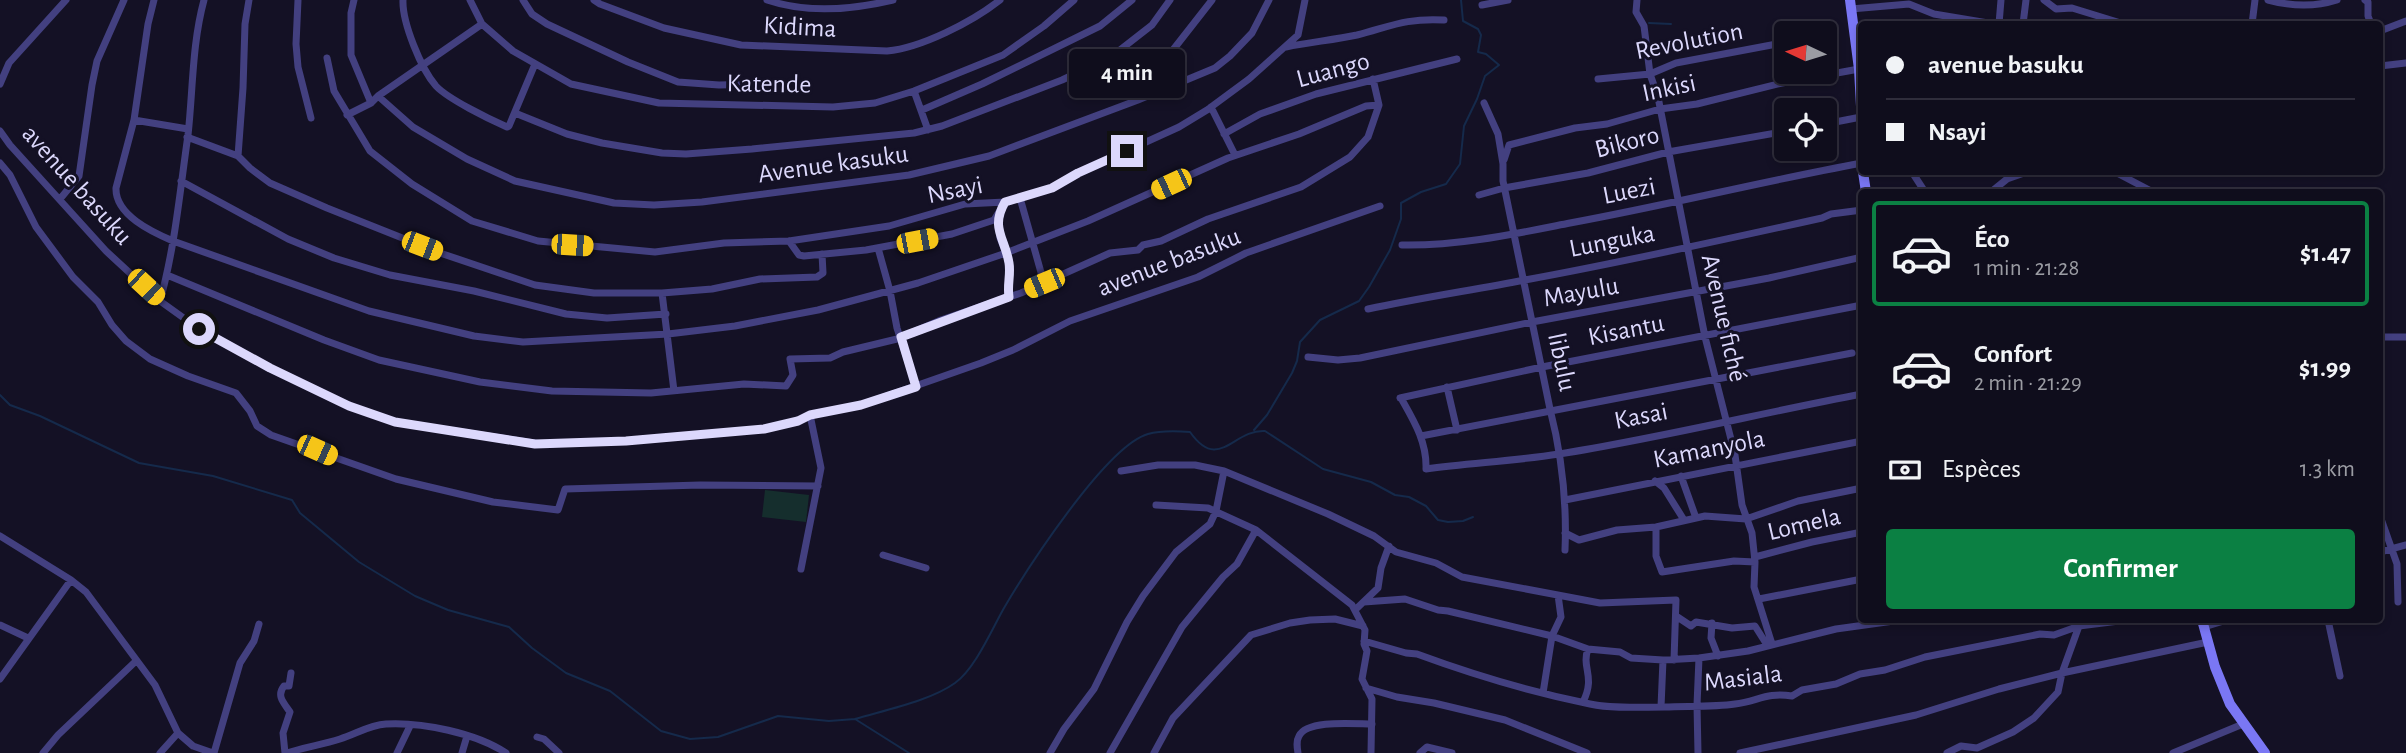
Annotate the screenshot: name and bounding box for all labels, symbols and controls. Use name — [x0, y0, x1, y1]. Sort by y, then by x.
street label: Kidima — [763, 12, 837, 42]
street label: Revolution — [1633, 18, 1745, 64]
north arrow — [1774, 21, 1838, 84]
map controls — [1774, 21, 1837, 161]
street label: Luango — [1294, 48, 1372, 92]
callout: 4 min — [1069, 50, 1185, 99]
text: avenue basuku — [1928, 52, 2083, 78]
text: 4 min — [1101, 62, 1153, 85]
street label: Katende — [726, 70, 812, 98]
street label: Inkisi — [1640, 70, 1698, 106]
button: locate — [1774, 98, 1837, 161]
text: Nsayi — [1928, 119, 1987, 145]
street label: avenue basuku — [17, 120, 137, 250]
street label: Bikoro — [1592, 121, 1662, 163]
route end — [1111, 135, 1143, 167]
street label: Avenue kasuku — [756, 141, 910, 187]
car — [1148, 166, 1195, 202]
street label: Nsayi — [925, 172, 985, 208]
street label: Luezi — [1600, 173, 1658, 209]
street label: Lunguka — [1567, 220, 1657, 262]
icon: car — [1890, 222, 1953, 285]
street label: avenue basuku — [1094, 223, 1244, 301]
text: Éco — [1974, 226, 2010, 252]
car — [895, 227, 940, 255]
car — [399, 229, 446, 263]
car — [551, 233, 594, 257]
text: $1.47 — [2300, 240, 2351, 266]
street label: Avenue fiché — [1697, 252, 1751, 384]
text: 1 min · 21:28 — [1974, 257, 2079, 280]
car — [124, 265, 169, 309]
car — [1021, 265, 1068, 301]
street label: Mayulu — [1541, 273, 1621, 311]
street label: Kisantu — [1586, 310, 1666, 350]
route start — [183, 313, 215, 345]
street label: libulu — [1543, 330, 1581, 394]
icon: car — [1890, 337, 1953, 400]
text: Confort — [1974, 341, 2052, 367]
text: $1.99 — [2299, 355, 2351, 381]
text: 2 min · 21:29 — [1974, 372, 2082, 395]
street label: Kasai — [1612, 398, 1670, 434]
street label: Kamanyola — [1651, 425, 1767, 473]
car — [294, 432, 341, 468]
icon: cash — [1886, 451, 1924, 489]
text: Espèces — [1942, 456, 2021, 482]
text: 1.3 km — [2300, 458, 2355, 481]
street label: Lomela — [1765, 503, 1843, 545]
button: Confirmer — [1886, 529, 2355, 609]
street label: Masiala — [1702, 660, 1784, 696]

